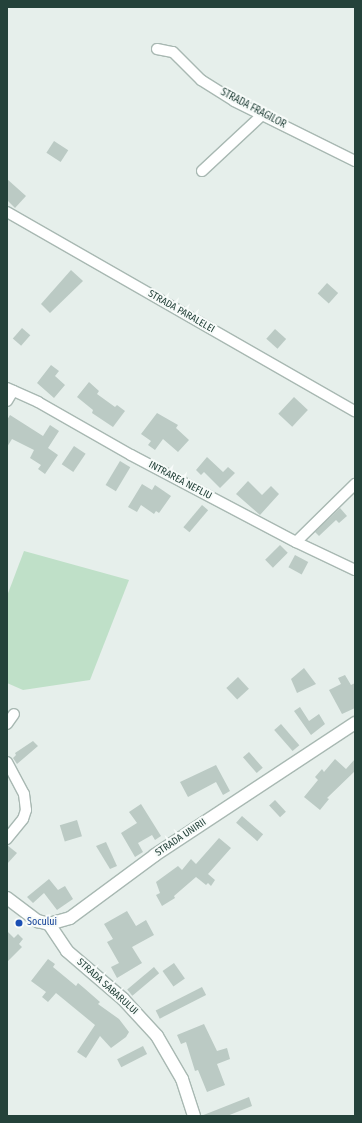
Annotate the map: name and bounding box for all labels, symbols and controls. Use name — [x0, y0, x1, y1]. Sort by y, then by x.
street label: STRADA FRAGILOR — [218, 87, 288, 131]
street label: STRADA PARALELEI — [146, 288, 216, 336]
street label: INTRAREA NEFLIU — [146, 459, 214, 503]
street label: STRADA UNIRII — [153, 817, 209, 859]
place label: Socului — [27, 917, 57, 929]
marker: Socului — [14, 918, 24, 928]
street label: STRADA SABARULUI — [74, 956, 140, 1018]

